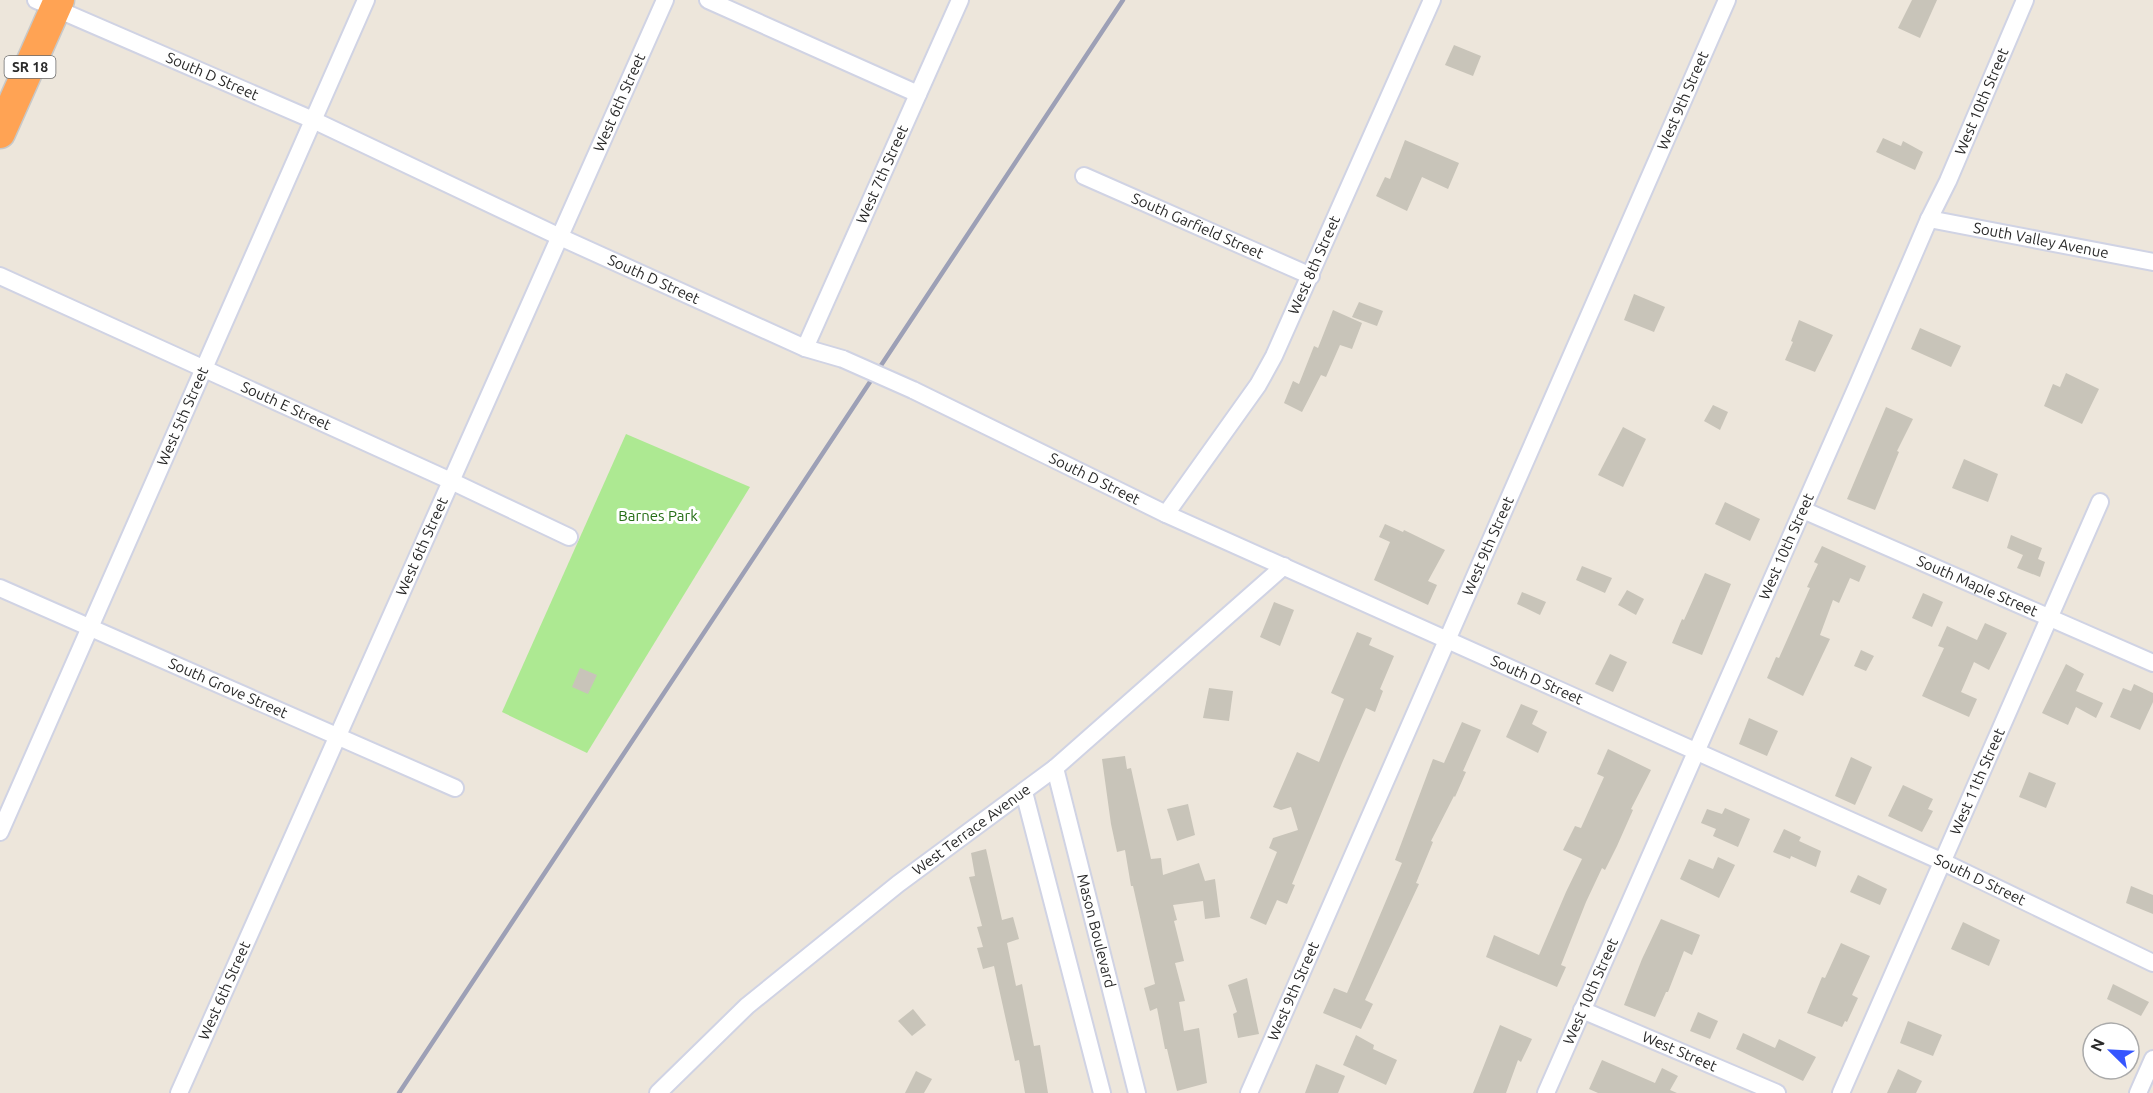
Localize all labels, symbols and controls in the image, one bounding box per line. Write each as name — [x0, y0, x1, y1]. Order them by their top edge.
street label: West 10th Street — [1951, 45, 2012, 157]
street label: South D Street — [164, 48, 261, 103]
street label: West 9th Street — [1653, 48, 1712, 153]
street label: West 6th Street — [590, 50, 648, 154]
road number: SR 18 — [4, 56, 56, 78]
street label: West 7th Street — [852, 122, 911, 226]
street label: South Garfield Street — [1129, 189, 1266, 262]
street label: West 8th Street — [1285, 213, 1343, 317]
street label: South Valley Avenue — [1972, 219, 2110, 261]
street label: South D Street — [605, 251, 703, 307]
street label: West 5th Street — [153, 364, 212, 468]
street label: South E Street — [238, 378, 334, 433]
street label: South D Street — [1046, 449, 1143, 508]
street label: West 10th Street — [1755, 490, 1817, 602]
street label: West 6th Street — [392, 494, 451, 598]
street label: West 9th Street — [1459, 494, 1517, 598]
park label: Barnes Park — [618, 507, 698, 524]
street label: South Maple Street — [1914, 552, 2040, 620]
street label: South D Street — [1488, 652, 1586, 708]
street label: South Grove Street — [166, 654, 290, 721]
street label: West 11th Street — [1946, 725, 2008, 837]
street label: West Terrace Avenue — [909, 780, 1033, 878]
street label: South D Street — [1932, 850, 2028, 908]
street label: Mason Boulevard — [1074, 872, 1119, 989]
street label: West 10th Street — [1559, 935, 1621, 1047]
street label: West 6th Street — [195, 938, 253, 1042]
street label: West 9th Street — [1264, 939, 1322, 1043]
north arrow — [2081, 1021, 2141, 1081]
street label: West Street — [1640, 1028, 1720, 1075]
text: N — [2087, 1036, 2108, 1054]

